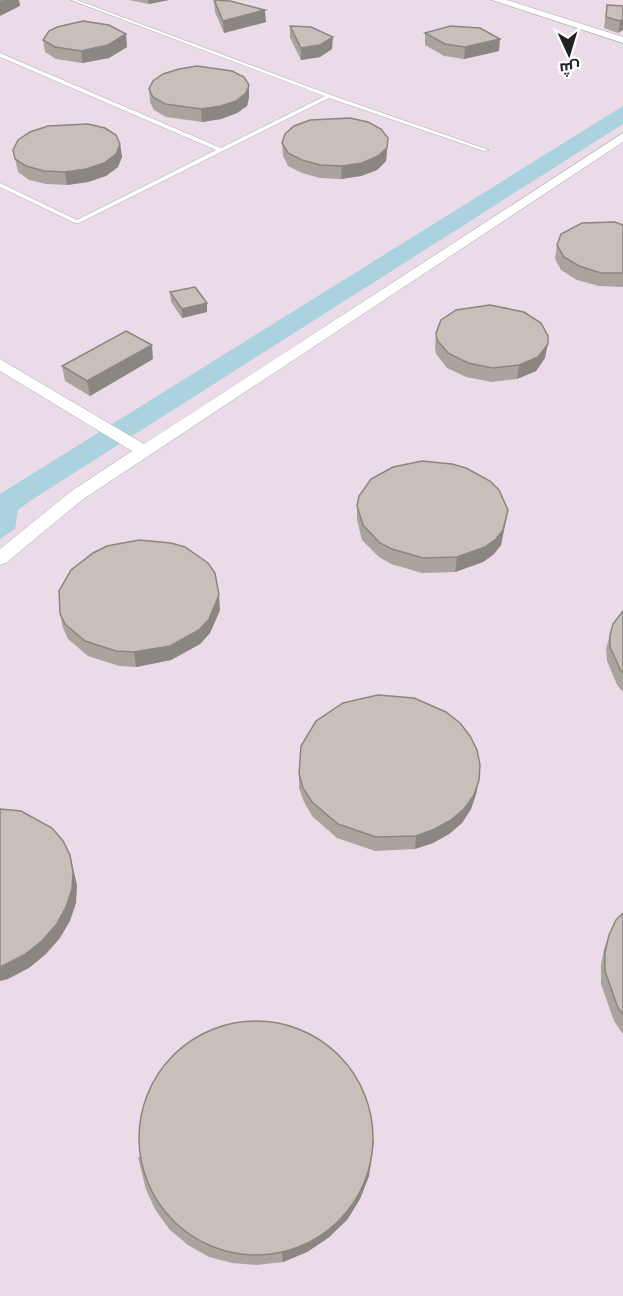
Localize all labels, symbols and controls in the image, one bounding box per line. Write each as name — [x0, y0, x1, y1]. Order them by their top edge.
north arrow — [539, 24, 599, 84]
text: ش — [559, 58, 581, 78]

